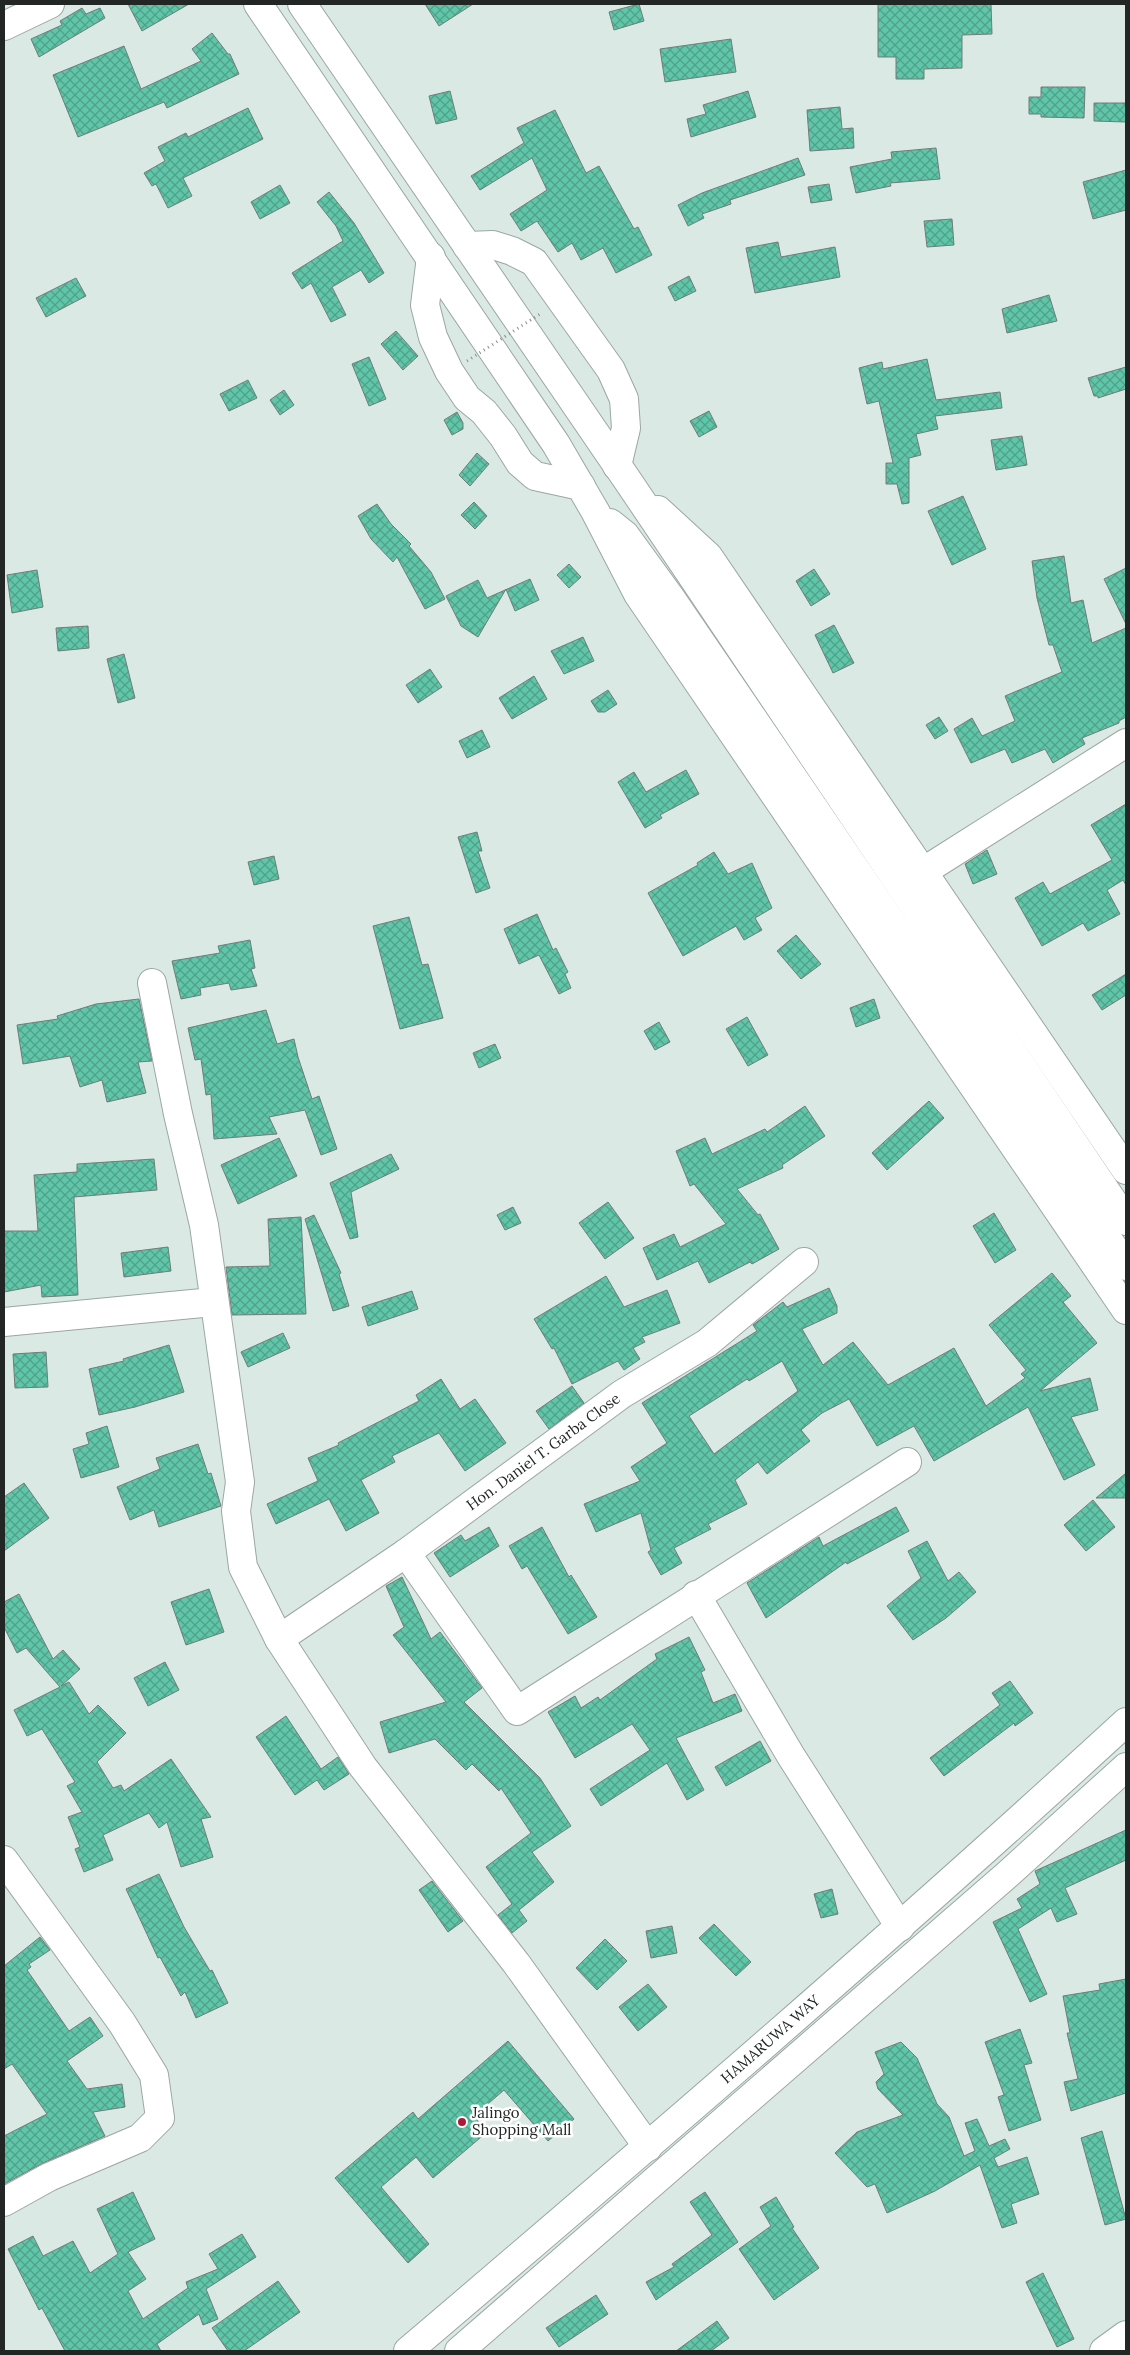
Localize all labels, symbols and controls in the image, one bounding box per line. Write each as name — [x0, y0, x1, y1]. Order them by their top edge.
street label: Hon. Daniel T. Garba Close — [462, 1389, 624, 1514]
street label: HAMARUWA WAY — [717, 1990, 824, 2087]
place label: Jalingo Shopping Mall — [471, 2103, 571, 2139]
marker: Jalingo Shopping Mall — [456, 2116, 468, 2128]

